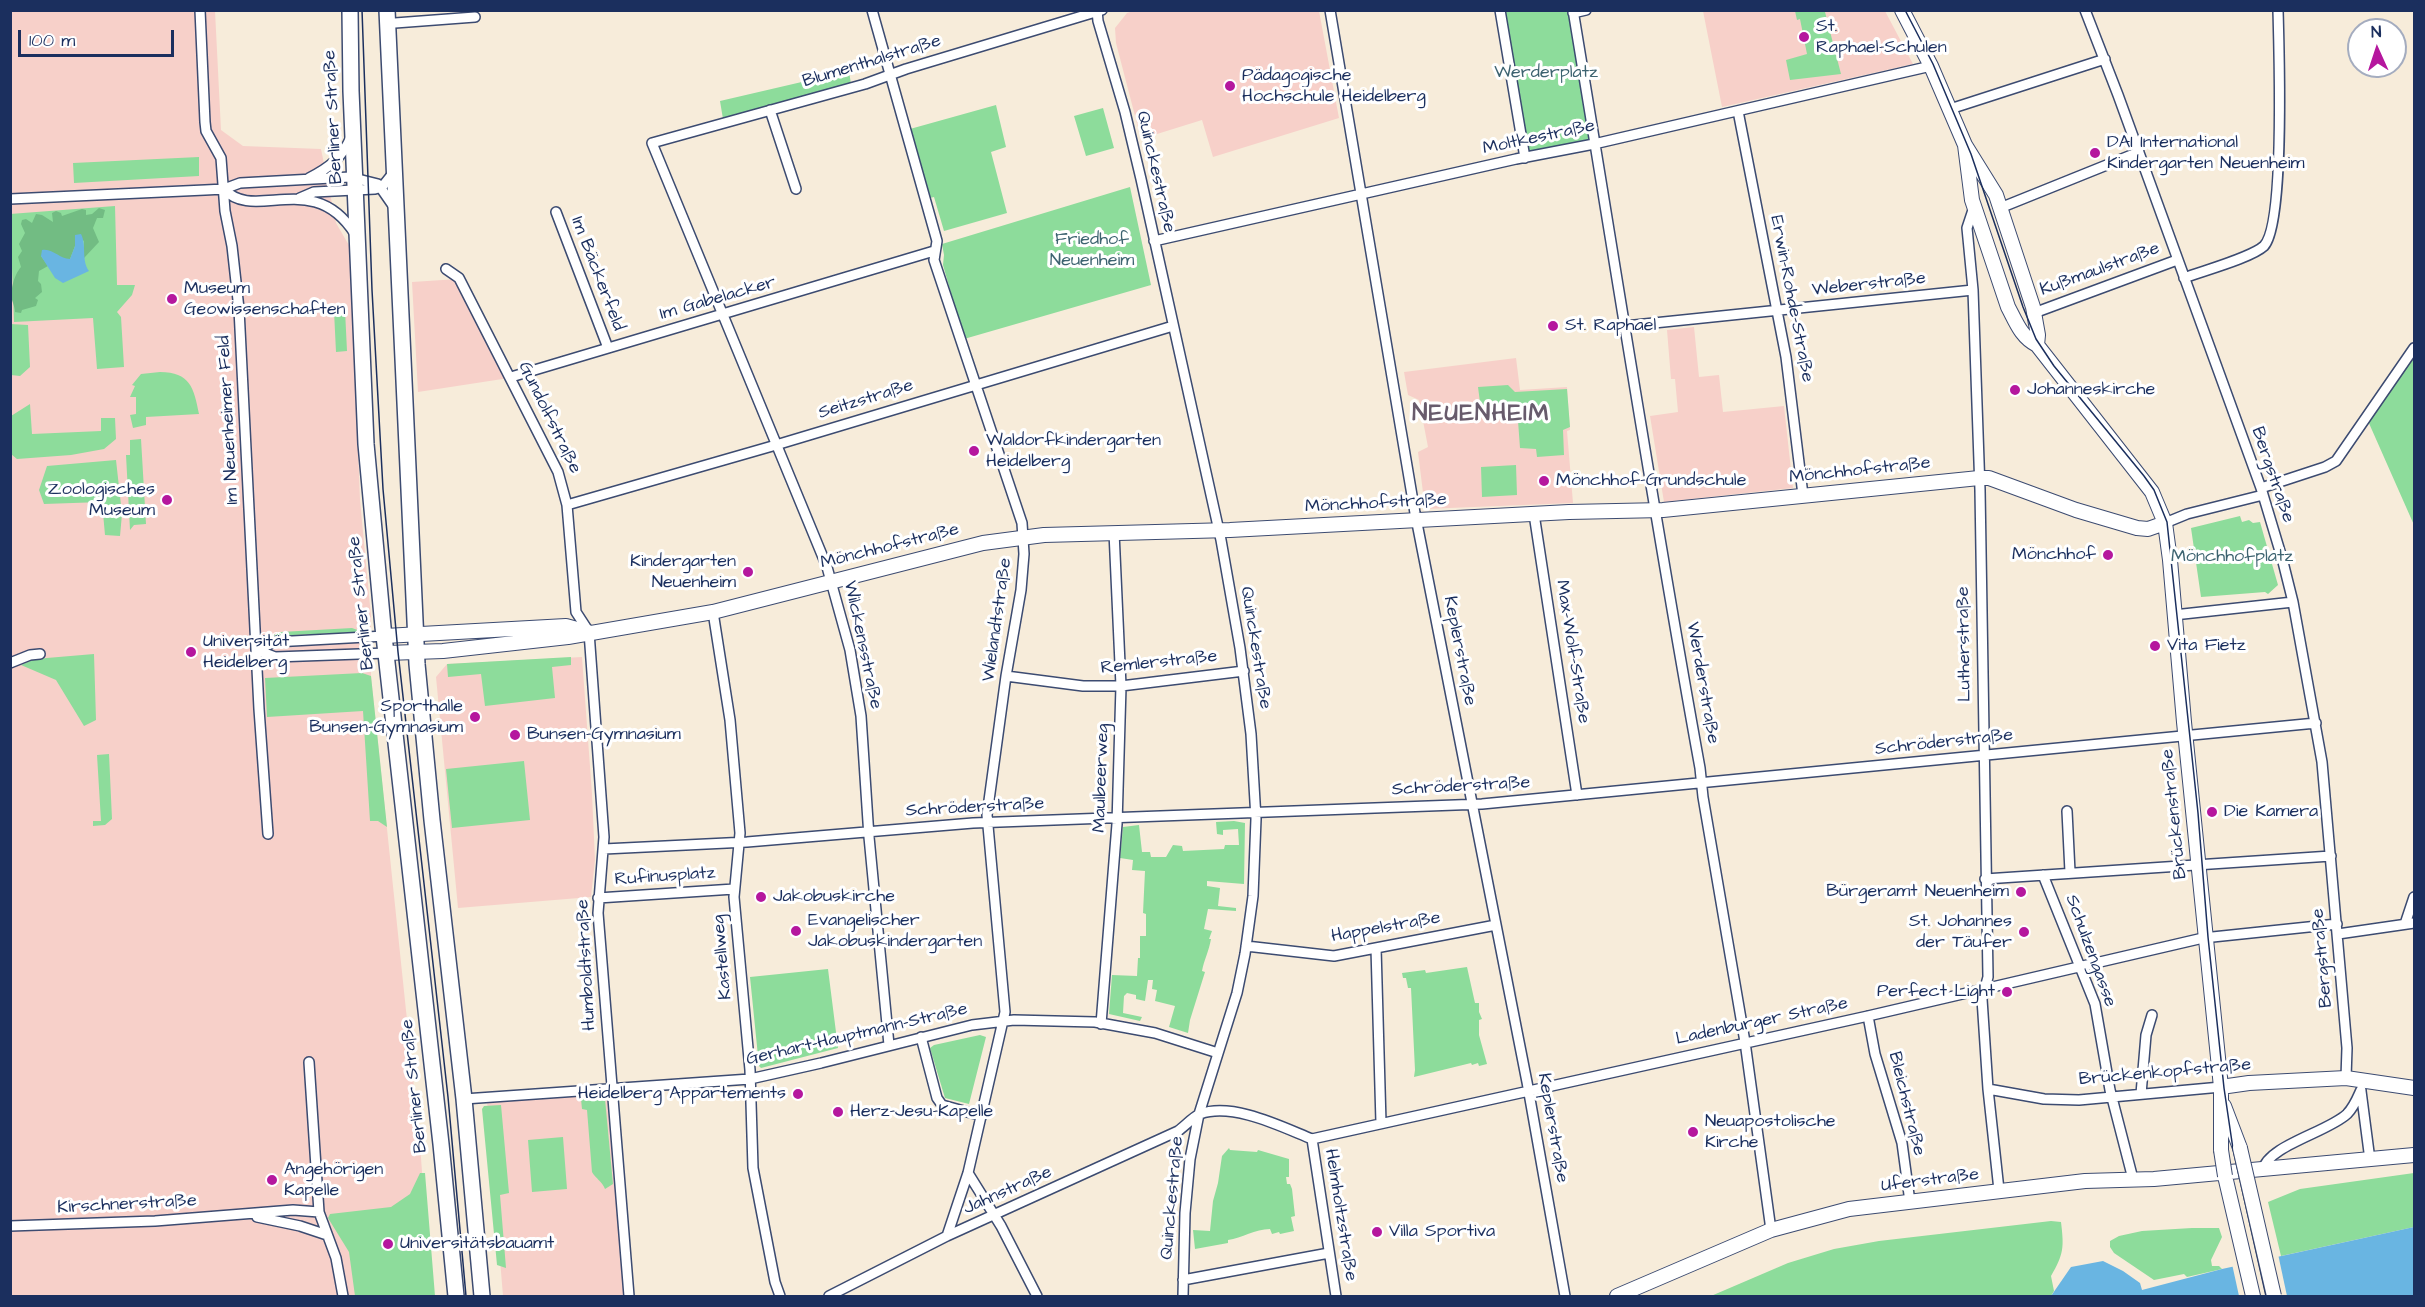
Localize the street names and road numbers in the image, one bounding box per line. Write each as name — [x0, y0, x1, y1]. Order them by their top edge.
street label: Blumenthalstraße — [800, 31, 944, 93]
street label: Berliner Straße — [320, 49, 348, 185]
street label: Quinckestraße — [1131, 109, 1179, 235]
street label: Moltkestraße — [1481, 116, 1597, 160]
street label: Im Bäckerfeld — [565, 214, 629, 334]
street label: Erwin-Rohde-Straße — [1764, 214, 1818, 384]
street label: Kußmaulstraße — [2037, 238, 2163, 302]
street label: Weberstraße — [1811, 268, 1927, 302]
street label: Im Gabelacker — [658, 272, 778, 326]
street label: Im Neuenheimer Feld — [214, 335, 244, 505]
street label: Gundolfstraße — [513, 359, 585, 477]
street label: Seitzstraße — [816, 375, 916, 425]
street label: Bergstraße — [2246, 424, 2298, 526]
street label: Mönchhofstraße — [1788, 453, 1932, 489]
street label: Mönchhofstraße — [1305, 489, 1447, 519]
street label: Mönchhofstraße — [819, 519, 961, 575]
street label: Berliner Straße — [344, 535, 380, 671]
street label: Wielandtstraße — [979, 557, 1017, 683]
street label: Wilckensstraße — [838, 579, 886, 711]
street label: Max-Wolf-Straße — [1550, 579, 1594, 725]
street label: Quinckestraße — [1235, 585, 1275, 711]
street label: Lutherstraße — [1953, 586, 1977, 702]
street label: Keplerstraße — [1438, 594, 1480, 708]
street label: Werderstraße — [1681, 620, 1723, 746]
street label: Remlerstraße — [1100, 646, 1218, 680]
street label: Maulbeerweg — [1089, 723, 1115, 833]
street label: Schröderstraße — [1874, 725, 2014, 761]
street label: Brückenstraße — [2157, 748, 2193, 880]
street label: Schröderstraße — [1391, 773, 1531, 801]
street label: Schröderstraße — [905, 794, 1045, 822]
street label: Rufinusplatz — [614, 863, 716, 891]
street label: Schulzengasse — [2060, 892, 2120, 1010]
street label: Humboldtstraße — [573, 899, 601, 1031]
street label: Bergstraße — [2308, 907, 2338, 1009]
street label: Happelstraße — [1330, 908, 1442, 948]
street label: Kastellweg — [709, 914, 737, 1000]
street label: Ladenburger Straße — [1674, 993, 1850, 1051]
street label: Gerhart-Hauptmann-Straße — [744, 999, 970, 1071]
street label: Berliner Straße — [397, 1018, 433, 1154]
street label: Bleichstraße — [1883, 1050, 1929, 1158]
street label: Brückenkopfstraße — [2078, 1055, 2252, 1091]
street label: Keplerstraße — [1532, 1071, 1572, 1185]
street label: Quinckestraße — [1157, 1135, 1189, 1261]
street label: Helmholtzstraße — [1319, 1147, 1361, 1283]
street label: Jahnstraße — [960, 1162, 1056, 1220]
street label: Uferstraße — [1880, 1164, 1980, 1198]
street label: Kirschnerstraße — [57, 1191, 197, 1219]

